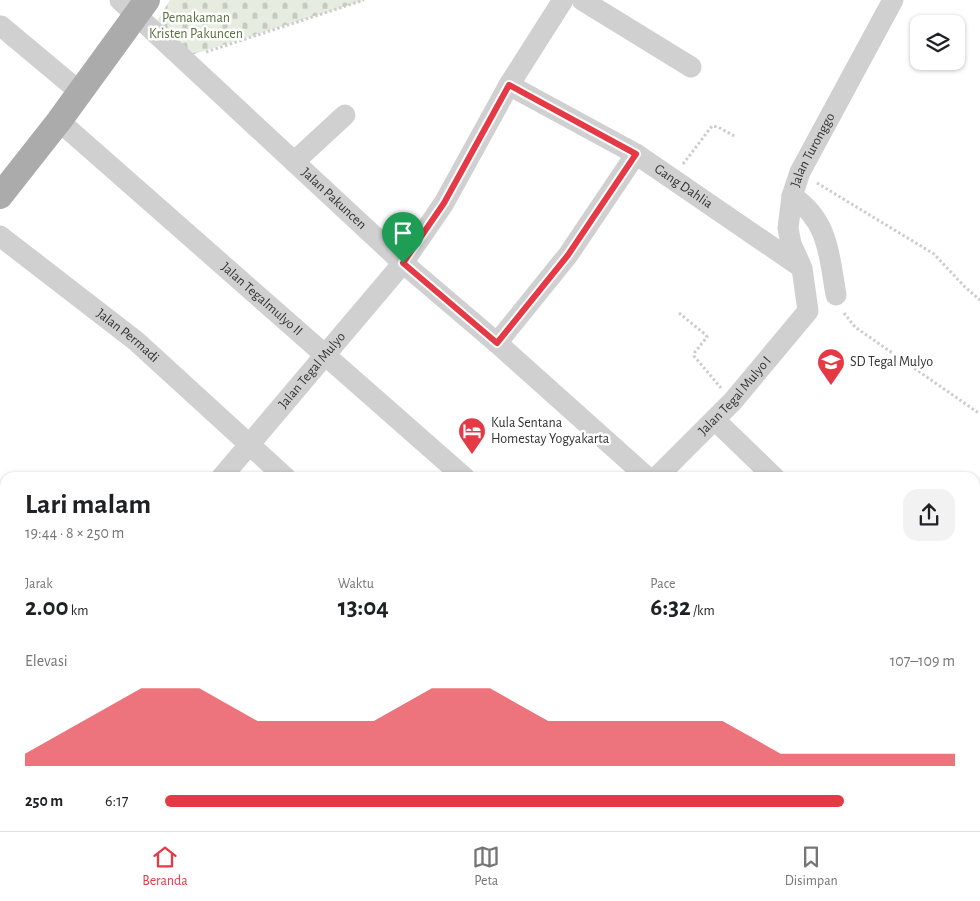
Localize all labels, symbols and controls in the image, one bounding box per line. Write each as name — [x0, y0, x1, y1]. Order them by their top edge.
park label: Pemakaman Kristen Pakuncen — [149, 11, 243, 41]
map controls — [910, 15, 965, 70]
button: layers — [910, 15, 965, 70]
street label: Jalan Turonggo — [788, 110, 838, 189]
street label: Gang Dahlia — [652, 162, 715, 212]
street label: Jalan Pakuncen — [299, 165, 369, 232]
pin — [382, 212, 424, 263]
icon: arrive — [389, 219, 417, 247]
street label: Jalan Tegalmulyo II — [218, 260, 305, 339]
street label: Jalan Permadi — [94, 306, 161, 365]
street label: Jalan Tegal Mulyo — [276, 329, 348, 411]
school or university icon: SD Tegal Mulyo — [816, 347, 846, 386]
street label: Jalan Tegal Mulyo I — [696, 354, 774, 438]
place label: SD Tegal Mulyo — [850, 355, 933, 369]
hotel icon: Kula Sentana Homestay Yogyakarta — [457, 416, 487, 455]
place label: Kula Sentana Homestay Yogyakarta — [491, 416, 610, 446]
button: share — [903, 489, 955, 541]
text: Lari malam — [25, 491, 151, 519]
text: 19:44 · 8 × 250 m — [25, 525, 124, 541]
text: Jarak — [25, 577, 53, 591]
text: Waktu — [338, 577, 374, 591]
text: Pace — [650, 577, 676, 591]
text: 2.00 — [25, 595, 69, 620]
text: 13:04 — [338, 595, 389, 620]
text: 6:32 — [650, 595, 691, 620]
text: km — [69, 604, 88, 618]
text: /km — [691, 604, 715, 618]
text: Elevasi — [25, 653, 68, 669]
text: 107–109 m — [890, 653, 955, 669]
text: 250 m — [25, 793, 63, 809]
text: 6:17 — [105, 793, 128, 809]
tab: Beranda — [142, 843, 188, 890]
tab: Peta — [472, 843, 500, 890]
tab: Disimpan — [785, 843, 838, 890]

